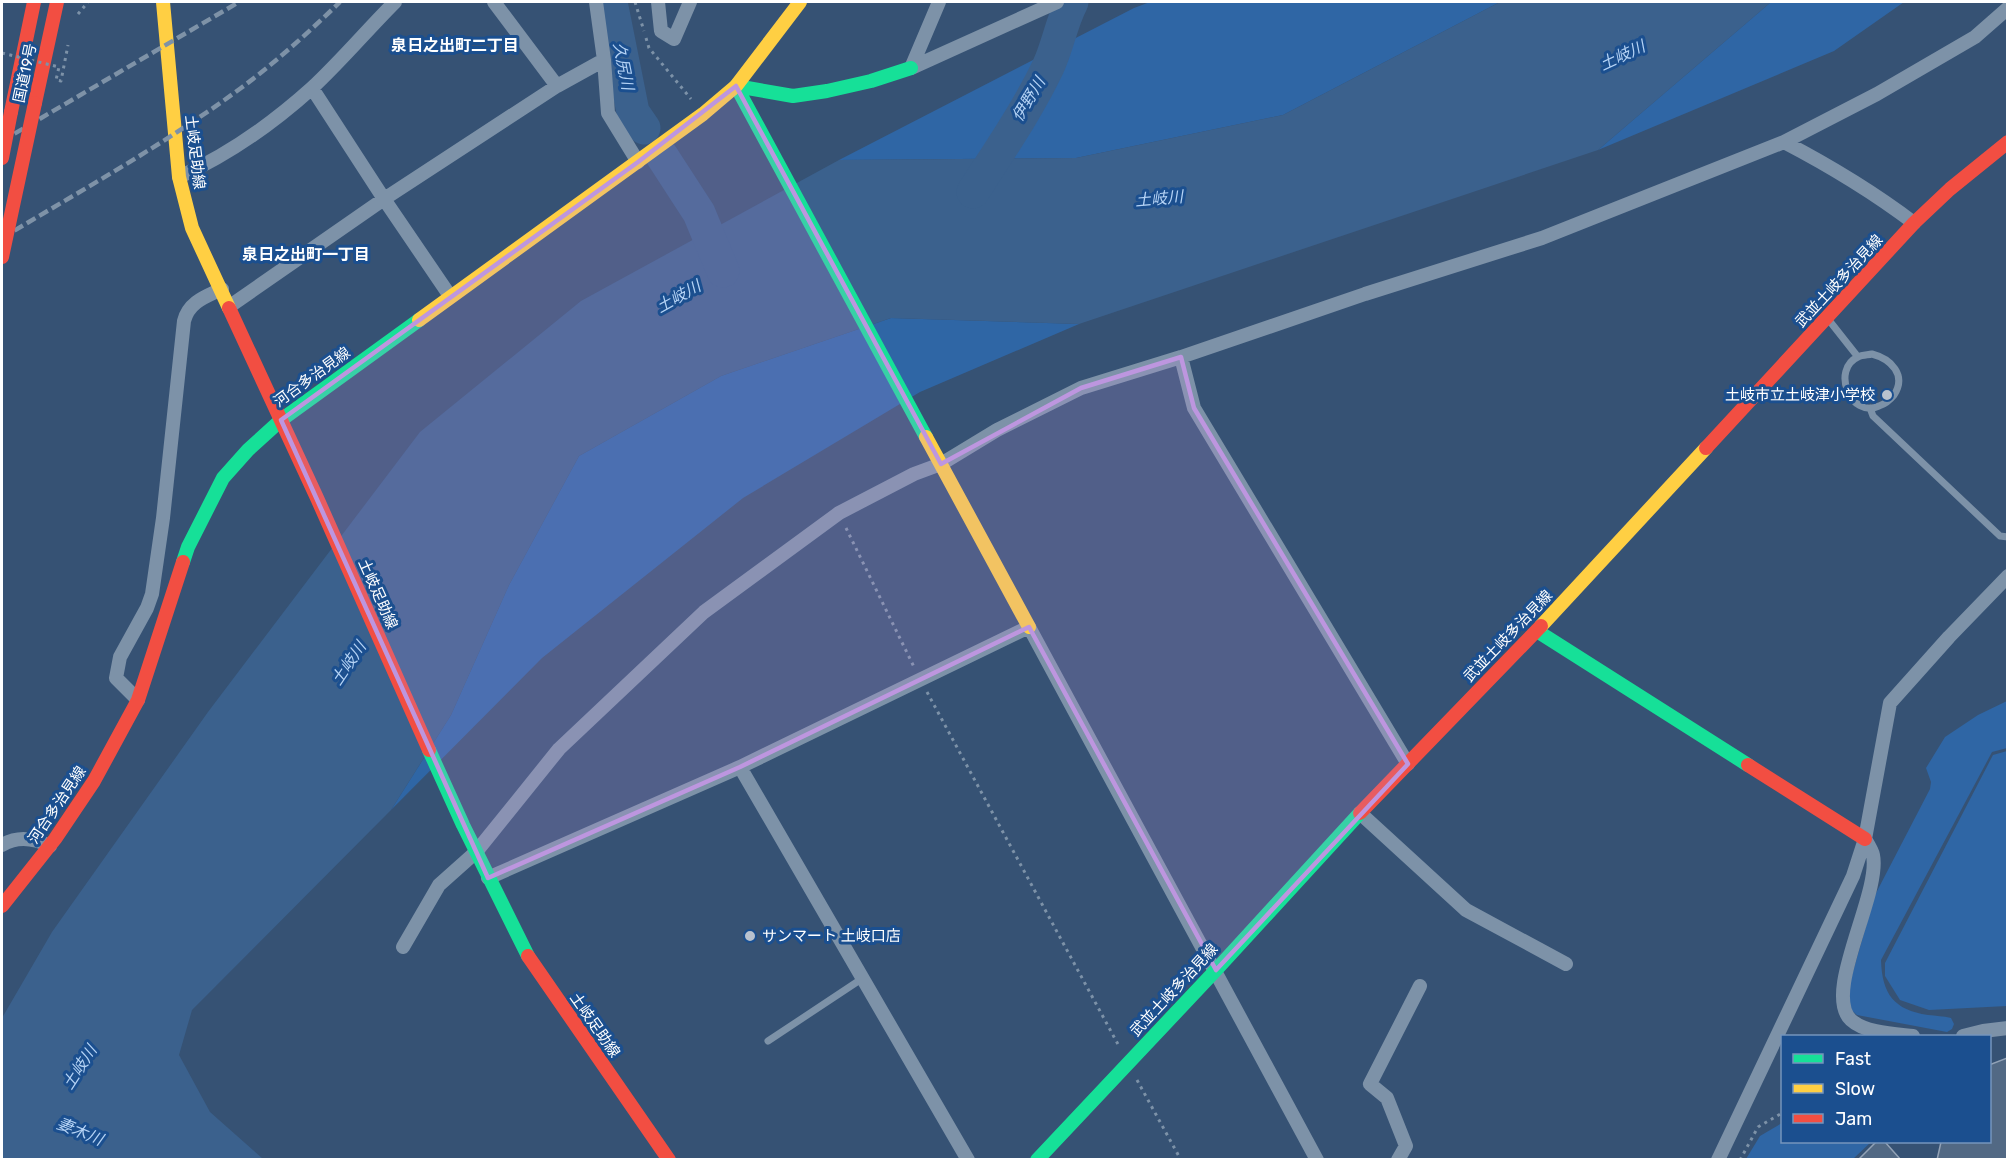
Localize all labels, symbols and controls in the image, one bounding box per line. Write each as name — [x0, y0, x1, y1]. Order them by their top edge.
district label: 泉日之出町二丁目 — [391, 36, 519, 55]
water label: 土岐川 — [1596, 36, 1650, 74]
water label: 久尻川 — [610, 41, 638, 93]
street label: 国道19号 — [10, 42, 40, 104]
water label: 伊野川 — [1008, 72, 1050, 125]
street label: 土岐足助線 — [181, 114, 209, 190]
water label: 土岐川 — [1134, 187, 1186, 210]
street label: 武並土岐多治見線 — [1791, 231, 1887, 331]
district label: 泉日之出町一丁目 — [242, 245, 370, 264]
water label: 土岐川 — [653, 276, 706, 316]
street label: 河合多治見線 — [270, 343, 354, 411]
place label: 土岐市立土岐津小学校 — [1725, 386, 1875, 404]
marker: 土岐市立土岐津小学校 — [1880, 388, 1894, 402]
street label: 土岐足助線 — [355, 556, 401, 632]
street label: 武並土岐多治見線 — [1460, 587, 1556, 685]
water label: 土岐川 — [327, 636, 371, 688]
street label: 河合多治見線 — [24, 763, 90, 847]
place label: サンマート 土岐口店 — [762, 927, 901, 945]
marker: サンマート 土岐口店 — [743, 929, 757, 943]
street label: 武並土岐多治見線 — [1126, 940, 1222, 1040]
street label: 土岐足助線 — [566, 989, 624, 1061]
legend — [1781, 1035, 1991, 1143]
water label: 土岐川 — [58, 1040, 102, 1093]
text: Fast — [1835, 1048, 1871, 1070]
text: Slow — [1835, 1078, 1875, 1100]
text: Jam — [1835, 1108, 1872, 1130]
water label: 妻木川 — [54, 1114, 107, 1150]

